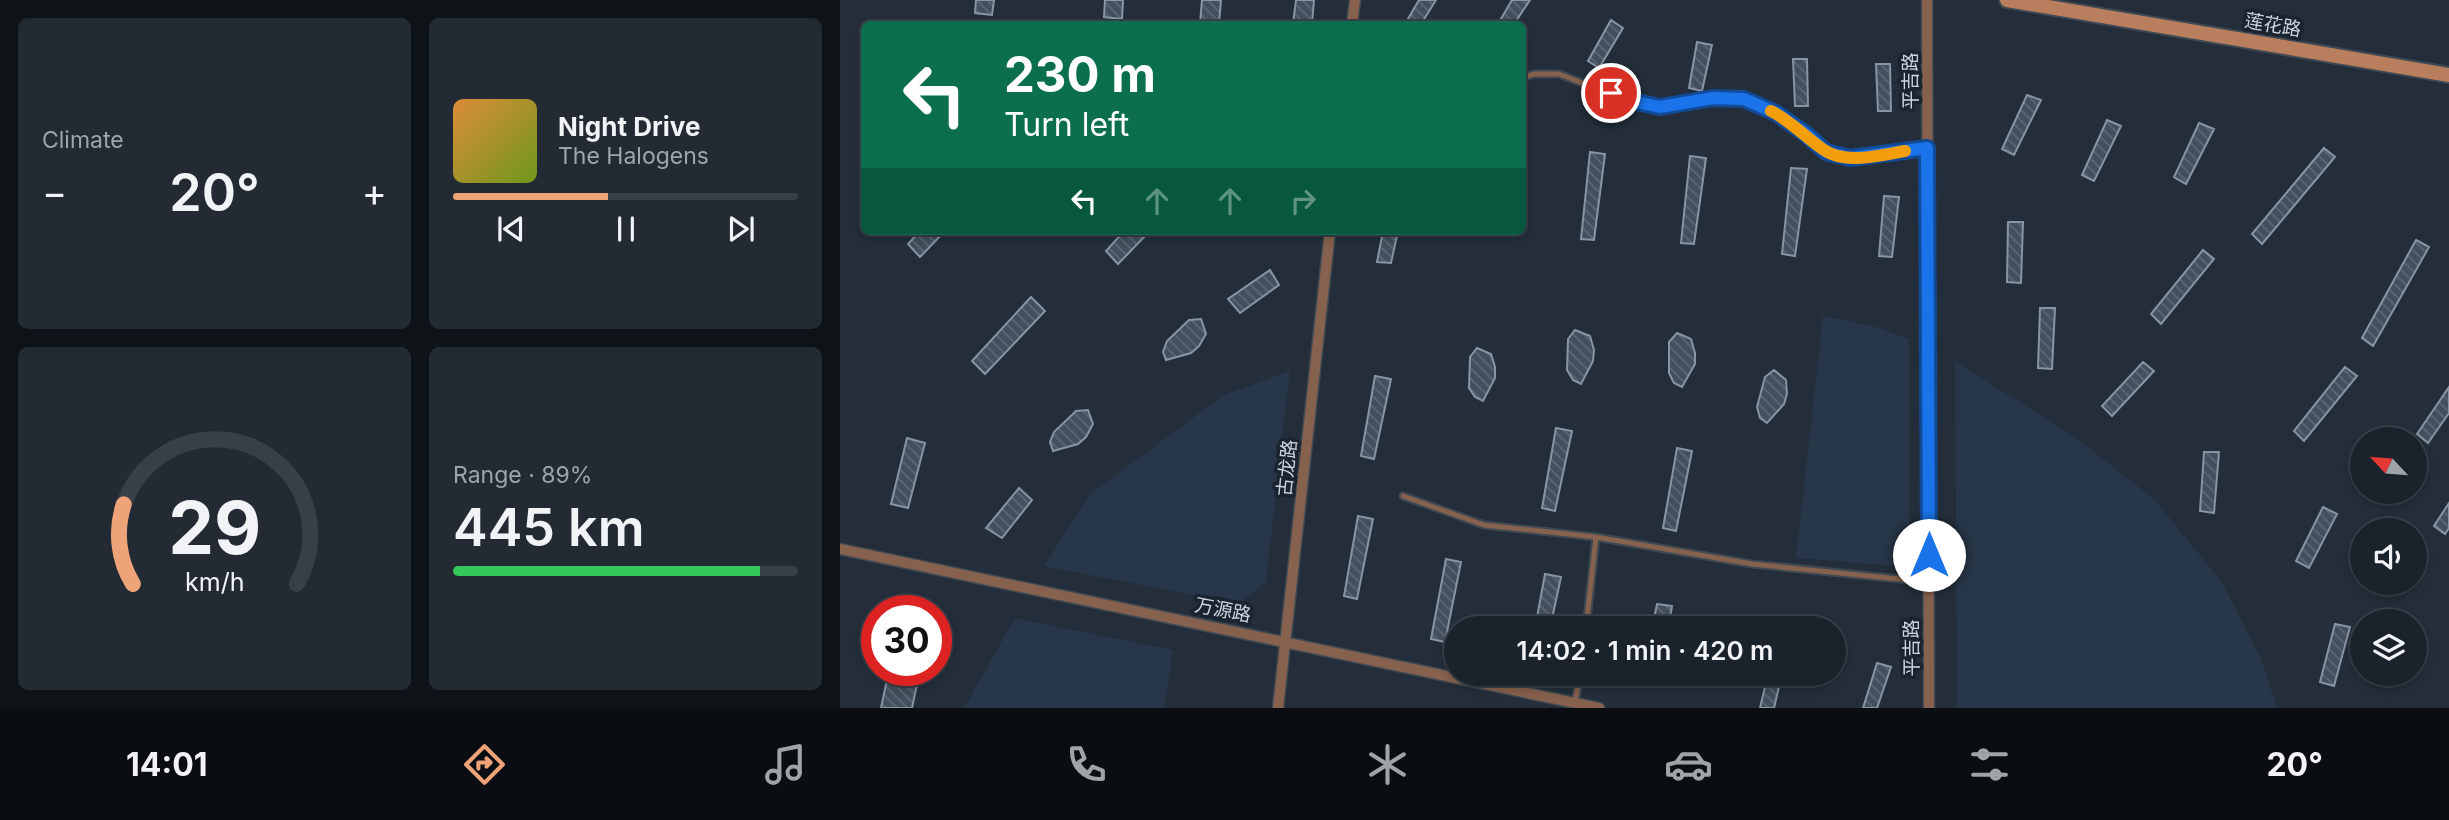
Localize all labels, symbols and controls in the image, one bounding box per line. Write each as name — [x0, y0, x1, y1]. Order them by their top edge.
street label: 莲花路 — [2243, 9, 2303, 41]
text: 230 m — [1004, 45, 1156, 104]
icon: left — [889, 49, 980, 140]
street label: 平吉路 — [1899, 52, 1922, 110]
pin — [1581, 63, 1641, 123]
icon: arrive — [1592, 74, 1630, 112]
text: Turn left — [1004, 105, 1129, 144]
text: Night Drive — [558, 111, 700, 142]
text: Climate — [42, 126, 124, 154]
text: The Halogens — [558, 142, 709, 170]
text: 20° — [169, 161, 260, 224]
text: − — [42, 169, 67, 215]
text: + — [362, 169, 387, 215]
icon: left — [1065, 182, 1103, 220]
icon: ahead — [1138, 182, 1176, 220]
icon: ahead — [1211, 182, 1249, 220]
icon: right — [1284, 182, 1322, 220]
icon: previous — [492, 210, 530, 248]
icon: pause — [607, 210, 645, 248]
icon: next — [722, 210, 760, 248]
north arrow — [2350, 427, 2427, 504]
map controls — [2350, 427, 2427, 686]
street label: 古龙路 — [1273, 438, 1301, 498]
text: Range · 89% — [453, 461, 592, 489]
text: 29 — [168, 484, 261, 573]
text: 445 km — [453, 496, 645, 559]
position arrow — [1892, 518, 1966, 592]
button: sound — [2350, 518, 2427, 595]
text: km/h — [185, 567, 244, 597]
street label: 万源路 — [1193, 593, 1253, 627]
speed limit sign: 30 — [861, 595, 952, 686]
button: layers — [2350, 609, 2427, 686]
street label: 平吉路 — [1900, 619, 1923, 677]
text: 14:02 · 1 min · 420 m — [1516, 635, 1774, 666]
icon: directions — [460, 740, 509, 789]
icon: music — [761, 740, 810, 789]
icon: phone — [1062, 740, 1111, 789]
icon: climate — [1363, 740, 1412, 789]
icon: car — [1664, 740, 1713, 789]
icon: filters — [1965, 740, 2014, 789]
text: 14:01 — [126, 745, 208, 784]
text: 20° — [2266, 745, 2323, 784]

